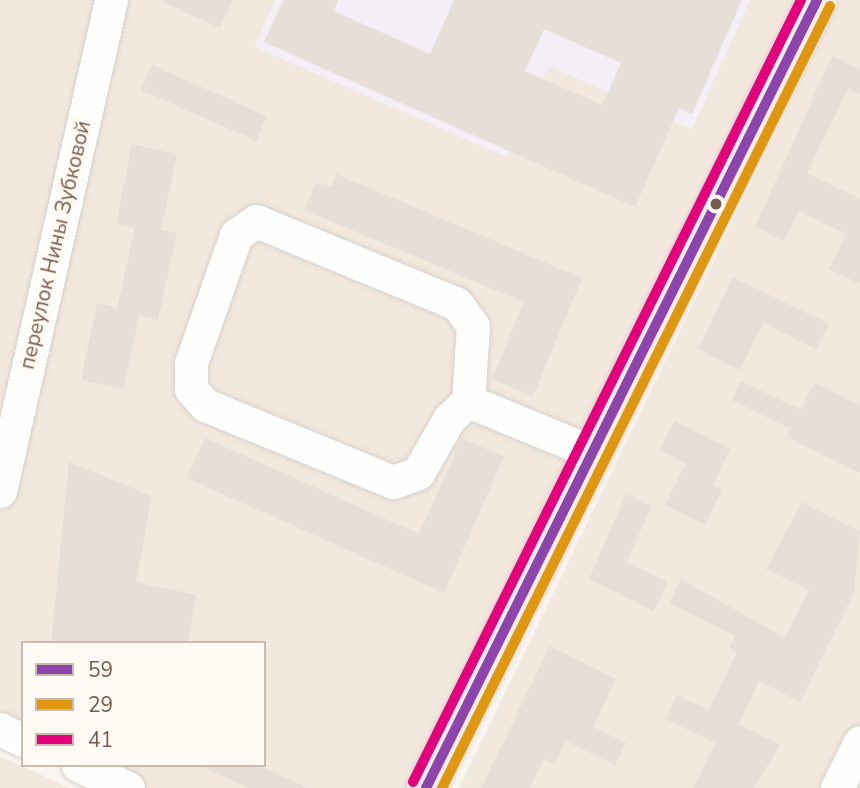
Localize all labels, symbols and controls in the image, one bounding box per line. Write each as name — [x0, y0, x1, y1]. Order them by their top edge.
street label: переулок Нины Зубковой — [14, 118, 96, 372]
unlabelled marker — [709, 197, 723, 211]
legend — [21, 641, 266, 767]
text: 59 — [88, 656, 113, 684]
text: 29 — [88, 691, 113, 719]
text: 41 — [88, 726, 113, 754]

